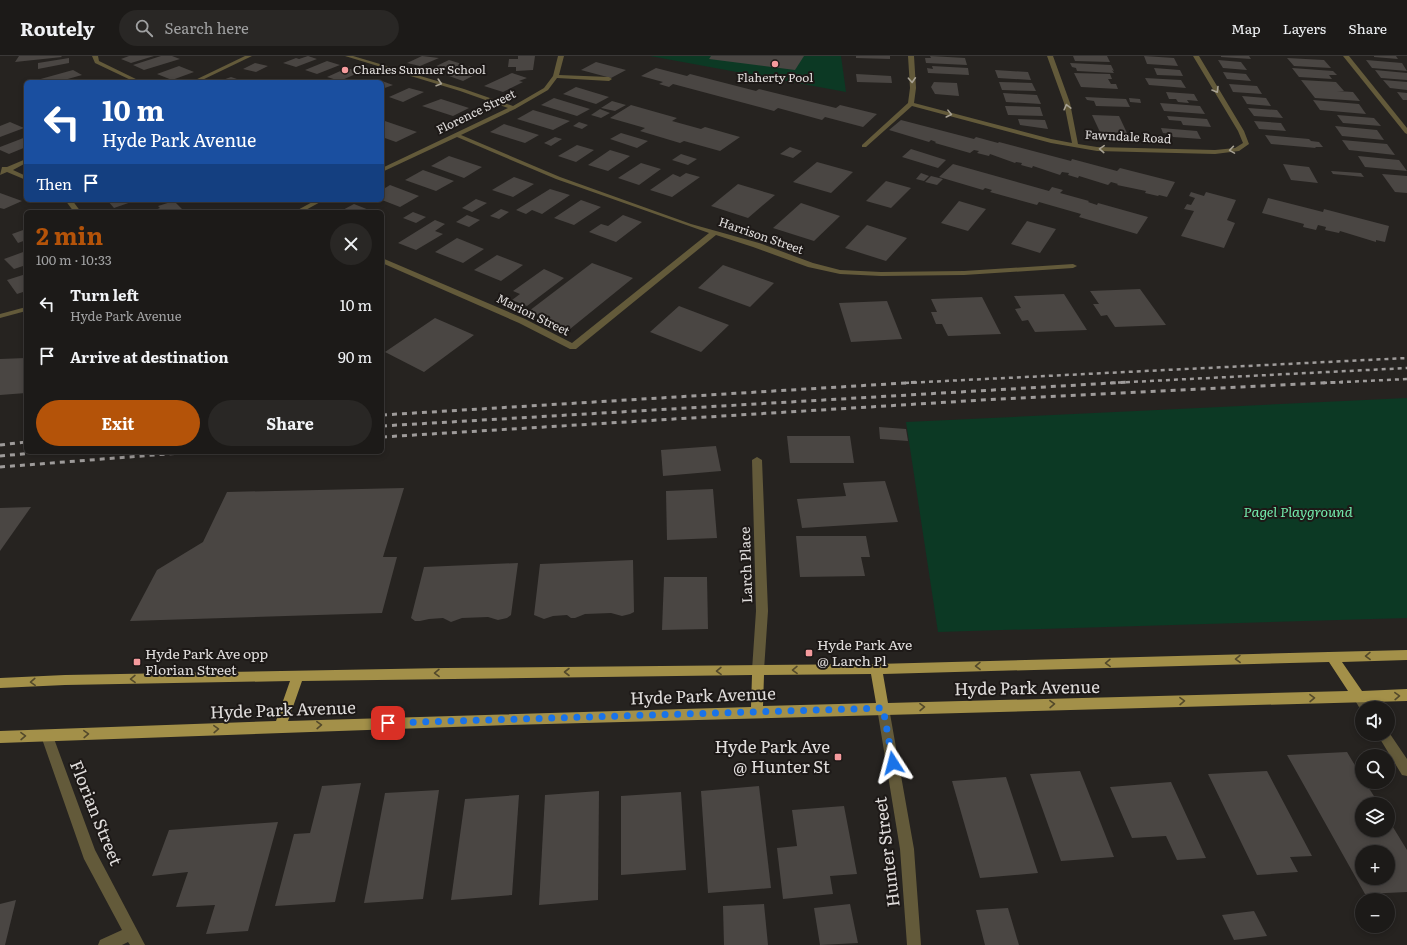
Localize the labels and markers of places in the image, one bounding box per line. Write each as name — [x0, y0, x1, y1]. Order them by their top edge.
marker: Flaherty Pool — [770, 59, 780, 69]
place label: Charles Sumner School — [353, 60, 486, 78]
marker: Charles Sumner School — [340, 65, 350, 75]
place label: Flaherty Pool — [737, 68, 813, 86]
place label: Hyde Park Ave @ Larch Pl — [817, 634, 912, 670]
place label: Hyde Park Ave opp Florian Street — [145, 643, 268, 679]
marker: Hyde Park Ave @ Larch Pl — [804, 648, 814, 658]
marker: Hyde Park Ave opp Florian Street — [132, 657, 142, 667]
pin — [371, 706, 405, 740]
place label: Hyde Park Ave @ Hunter St — [714, 733, 830, 778]
marker: Hyde Park Ave @ Hunter St — [833, 752, 843, 762]

